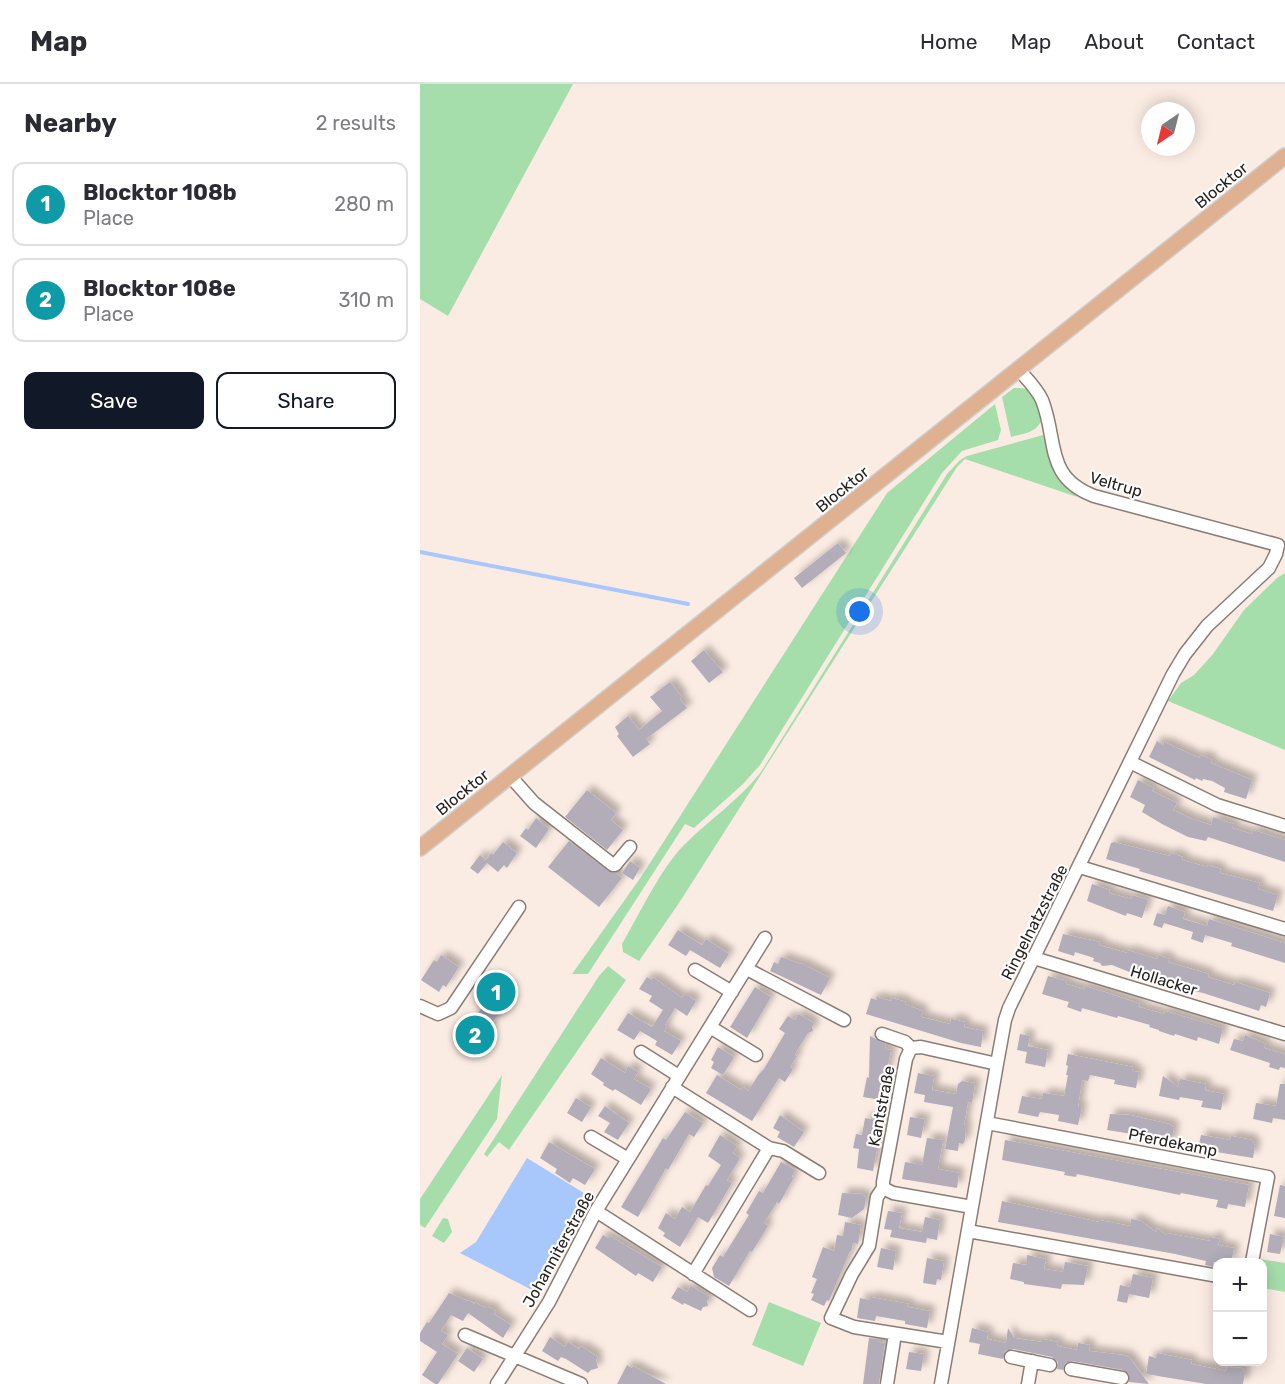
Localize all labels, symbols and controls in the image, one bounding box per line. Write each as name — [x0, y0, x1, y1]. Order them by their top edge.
text: Map — [30, 25, 87, 58]
text: Home — [920, 29, 977, 54]
text: Map — [1010, 29, 1051, 54]
text: About — [1084, 29, 1144, 54]
text: Contact — [1177, 29, 1255, 54]
north arrow — [1141, 102, 1195, 156]
text: Nearby — [24, 108, 117, 139]
text: 2 results — [316, 111, 396, 135]
street label: Blocktor — [1191, 158, 1252, 212]
text: Blocktor 108b — [83, 179, 237, 206]
text: 1 — [41, 192, 50, 216]
text: 280 m — [334, 192, 394, 216]
text: Place — [83, 206, 134, 230]
text: Blocktor 108e — [83, 275, 236, 302]
text: 2 — [39, 288, 52, 312]
text: 310 m — [338, 288, 394, 312]
text: Place — [83, 302, 134, 326]
button: Save — [24, 372, 204, 429]
button: Share — [216, 372, 396, 429]
street label: Blocktor — [812, 462, 873, 516]
street label: Veltrup — [1087, 468, 1144, 501]
your location — [845, 597, 874, 626]
street label: Blocktor — [432, 765, 493, 819]
street label: Ringelnatzstraße — [997, 861, 1072, 983]
street label: Hollacker — [1128, 961, 1200, 1000]
pin: 1 — [476, 970, 516, 1014]
pin: 2 — [456, 1012, 494, 1058]
street label: Kantstraße — [864, 1064, 899, 1148]
street label: Pferdekamp — [1127, 1125, 1219, 1160]
street label: Johanniterstraße — [519, 1188, 598, 1311]
map controls — [1213, 1258, 1267, 1366]
button: + — [1213, 1258, 1267, 1312]
button: − — [1213, 1312, 1267, 1366]

